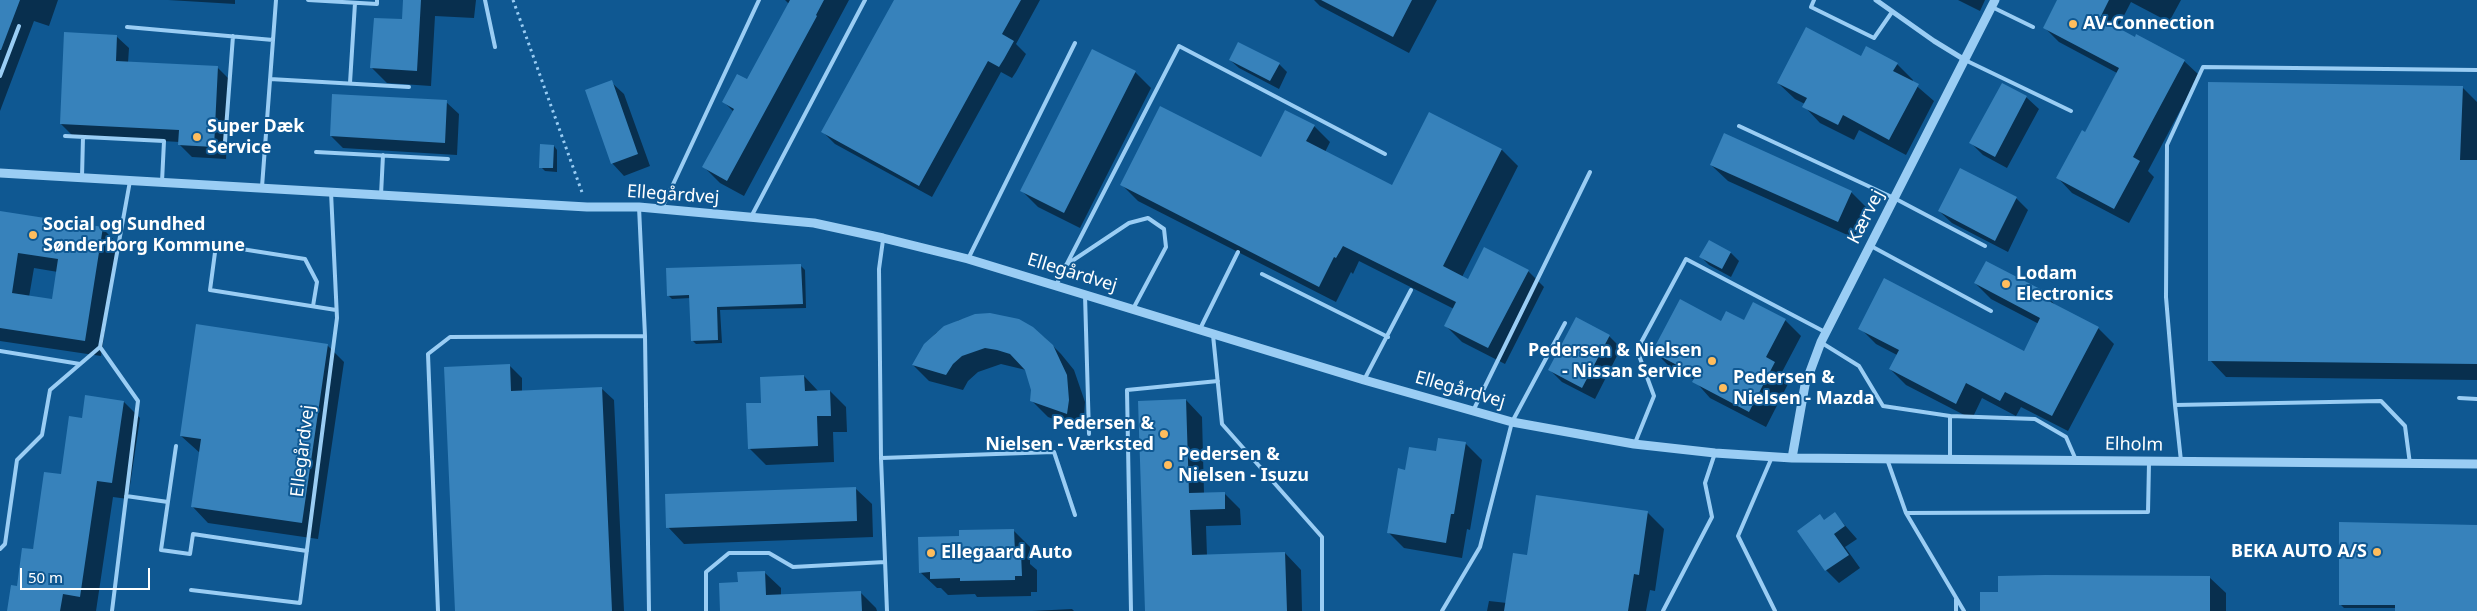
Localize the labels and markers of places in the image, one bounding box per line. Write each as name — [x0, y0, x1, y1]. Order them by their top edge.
place label: AV-Connection — [2083, 13, 2215, 35]
marker: AV-Connection — [2067, 18, 2079, 30]
place label: Super Dæk Service — [207, 116, 304, 158]
marker: Super Dæk Service — [191, 131, 203, 143]
place label: Social og Sundhed Sønderborg Kommune — [43, 214, 245, 256]
marker: Social og Sundhed Sønderborg Kommune — [27, 229, 39, 241]
place label: Lodam Electronics — [2016, 263, 2114, 306]
marker: Lodam Electronics — [2000, 278, 2012, 290]
place label: Pedersen & Nielsen - Nissan Service — [1528, 340, 1702, 382]
marker: Pedersen & Nielsen - Nissan Service — [1706, 355, 1718, 367]
place label: Pedersen & Nielsen - Mazda — [1733, 367, 1875, 409]
marker: Pedersen & Nielsen - Mazda — [1717, 382, 1729, 394]
place label: Pedersen & Nielsen - Værksted — [985, 413, 1154, 456]
marker: Pedersen & Nielsen - Værksted — [1158, 428, 1170, 440]
place label: Pedersen & Nielsen - Isuzu — [1178, 444, 1309, 486]
marker: Pedersen & Nielsen - Isuzu — [1162, 459, 1174, 471]
place label: BEKA AUTO A/S — [2231, 541, 2367, 563]
place label: Ellegaard Auto — [941, 542, 1072, 564]
marker: BEKA AUTO A/S — [2371, 546, 2383, 558]
marker: Ellegaard Auto — [925, 547, 937, 559]

